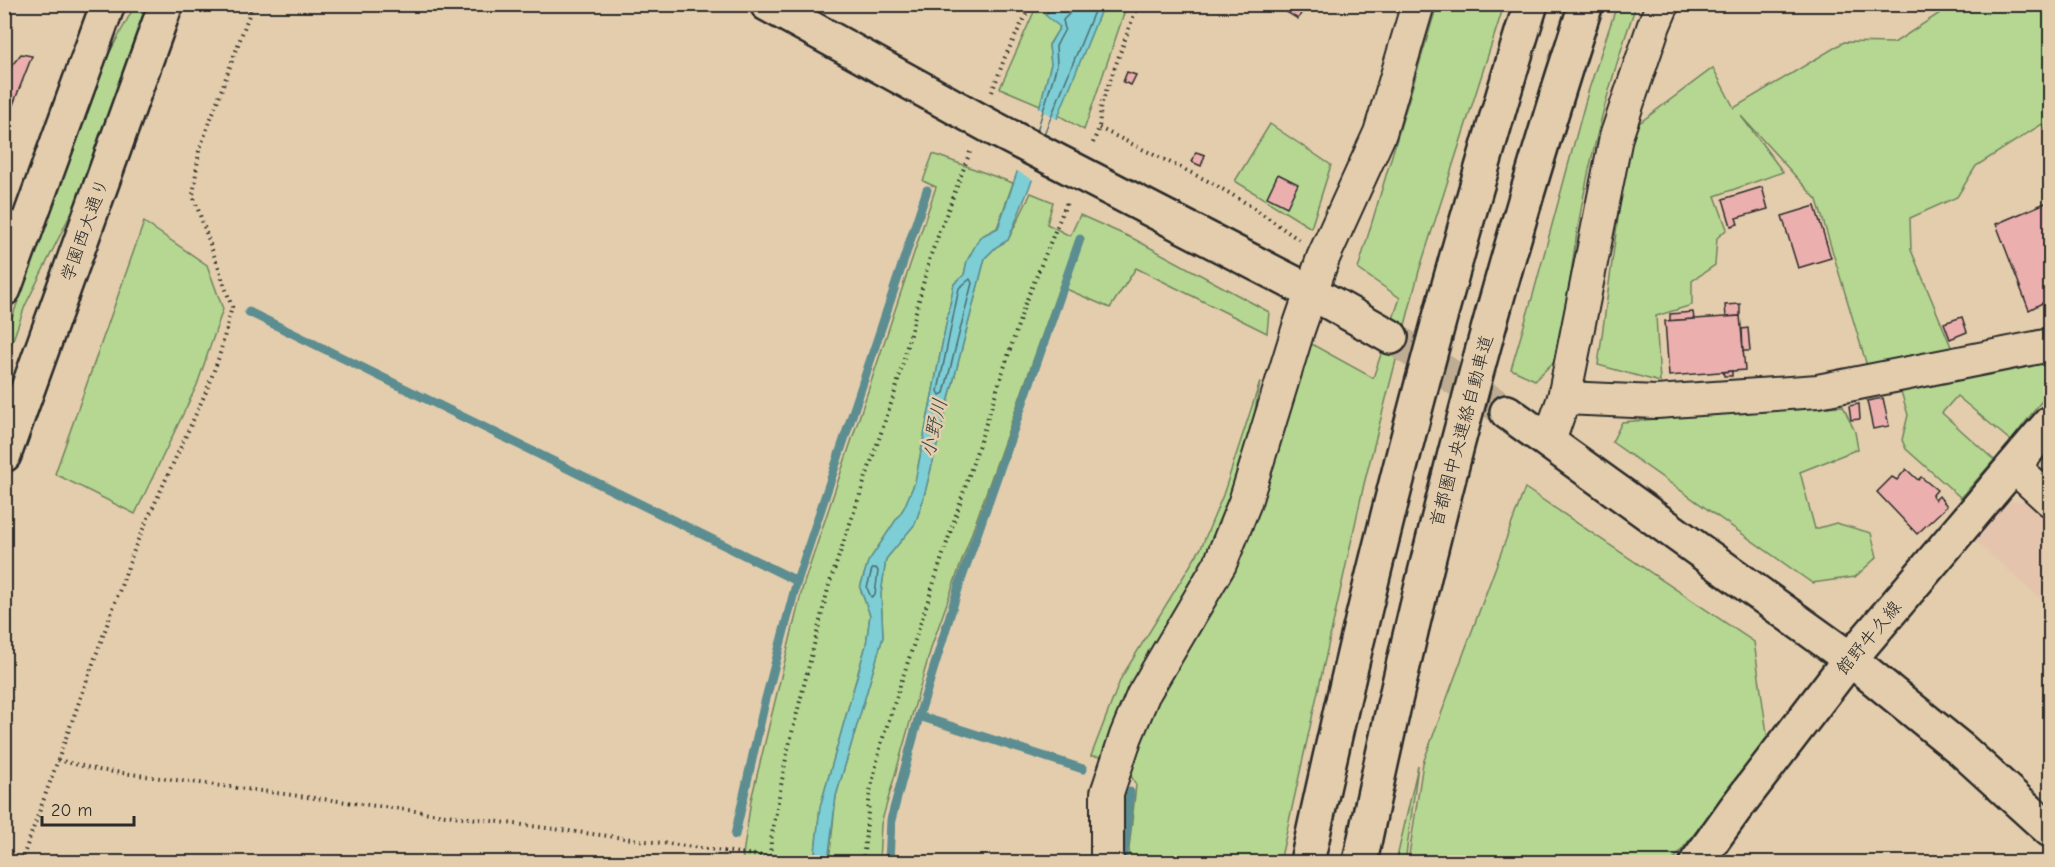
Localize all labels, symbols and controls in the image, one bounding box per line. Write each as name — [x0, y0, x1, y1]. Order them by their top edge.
street label: 学園西大通り — [57, 176, 113, 284]
street label: 首都圏中央連絡自動車道 — [1426, 333, 1498, 529]
water label: 小野川 — [916, 396, 952, 460]
street label: 館野牛久線 — [1832, 597, 1906, 679]
scale bar — [42, 789, 134, 827]
text: 20 m — [51, 800, 92, 821]

